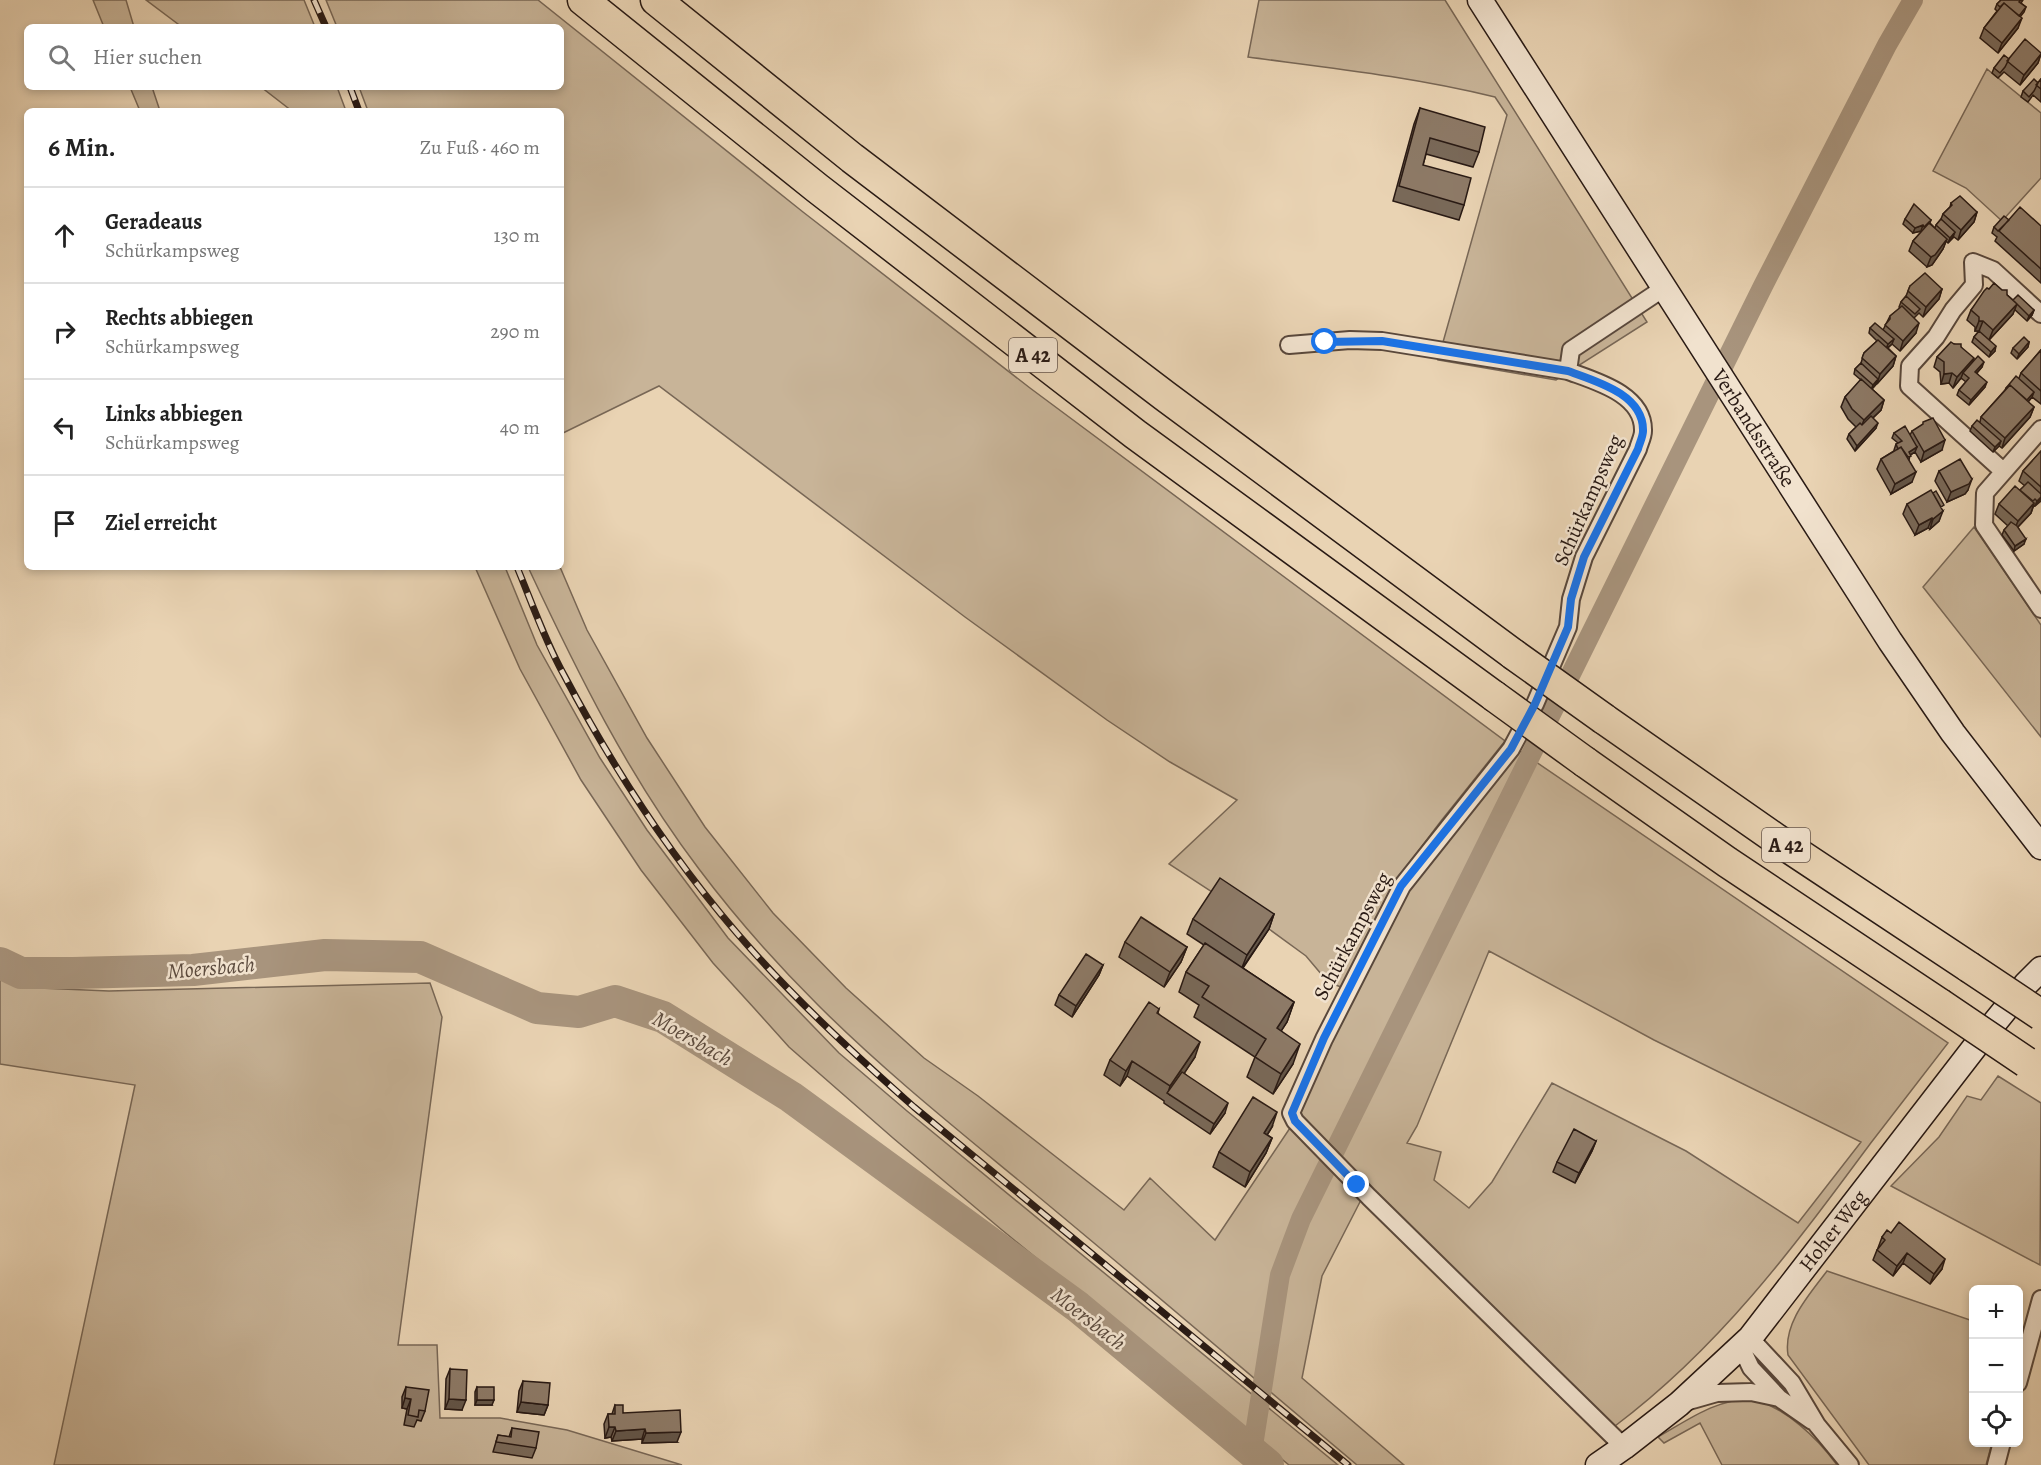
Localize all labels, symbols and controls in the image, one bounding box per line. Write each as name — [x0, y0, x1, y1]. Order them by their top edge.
search box — [24, 24, 564, 90]
icon: search — [45, 41, 78, 74]
text: Hier suchen — [93, 42, 202, 72]
text: 6 Min. — [48, 130, 116, 165]
text: Zu Fuß · 460 m — [420, 134, 540, 161]
text: Geradeaus — [105, 207, 202, 237]
icon: ahead — [48, 219, 81, 252]
text: 130 m — [494, 222, 540, 249]
text: Schürkampsweg — [105, 237, 240, 264]
text: Rechts abbiegen — [105, 303, 253, 333]
icon: right — [48, 315, 81, 348]
text: 290 m — [490, 318, 540, 345]
route start — [1311, 328, 1337, 354]
text: Schürkampsweg — [105, 333, 240, 360]
road number: A 42 — [1009, 338, 1057, 372]
street label: Verbandsstraße — [1705, 363, 1802, 492]
text: Links abbiegen — [105, 399, 243, 429]
icon: left — [48, 411, 81, 444]
text: 40 m — [500, 414, 540, 441]
text: Schürkampsweg — [105, 429, 240, 456]
street label: Schürkampsweg — [1546, 429, 1630, 570]
icon: arrive — [48, 507, 81, 540]
text: Ziel erreicht — [105, 508, 217, 538]
road number: A 42 — [1762, 828, 1810, 862]
street label: Schürkampsweg — [1306, 867, 1398, 1005]
water label: Moersbach — [166, 949, 256, 987]
water label: Moersbach — [647, 1004, 738, 1074]
route end — [1343, 1171, 1369, 1197]
street label: Hoher Weg — [1792, 1184, 1874, 1277]
water label: Moersbach — [1045, 1280, 1132, 1358]
map controls — [1969, 1285, 2023, 1447]
button: + — [1969, 1285, 2023, 1339]
button: − — [1969, 1339, 2023, 1393]
button: locate — [1969, 1393, 2023, 1447]

